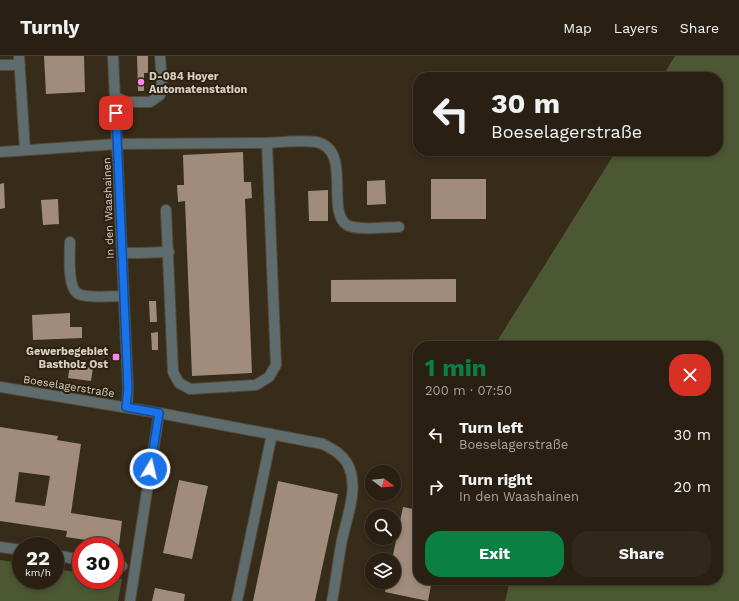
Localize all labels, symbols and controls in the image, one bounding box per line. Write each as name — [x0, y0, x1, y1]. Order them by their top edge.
text: Turnly — [20, 16, 80, 39]
text: Map — [563, 20, 592, 36]
text: Layers — [614, 20, 658, 36]
text: Share — [680, 20, 719, 36]
place label: D-084 Hoyer Automatenstation — [149, 70, 248, 96]
marker: D-084 Hoyer Automatenstation — [136, 77, 146, 87]
text: 30 m — [491, 87, 560, 120]
icon: left — [425, 88, 477, 140]
pin — [99, 96, 133, 130]
icon: arrive — [105, 102, 127, 124]
text: Boeselagerstraße — [491, 121, 642, 142]
street label: In den Waashainen — [100, 157, 117, 259]
place label: Gewerbegebiet Bastholz Ost — [26, 345, 108, 371]
marker: Gewerbegebiet Bastholz Ost — [111, 352, 121, 362]
text: 1 min — [425, 354, 487, 382]
button: close — [669, 354, 711, 396]
street label: Boeselagerstraße — [22, 373, 116, 400]
text: 200 m · 07:50 — [425, 383, 512, 398]
text: Turn left — [459, 419, 523, 437]
icon: left — [425, 424, 447, 446]
text: 30 m — [674, 426, 711, 444]
text: Boeselagerstraße — [459, 437, 568, 452]
position arrow — [129, 448, 171, 490]
north arrow — [365, 465, 401, 501]
map controls — [365, 465, 401, 589]
text: Turn right — [459, 471, 532, 489]
icon: right — [425, 476, 447, 498]
text: 20 m — [674, 478, 711, 496]
text: In den Waashainen — [459, 489, 579, 504]
button: search — [365, 509, 401, 545]
button: Exit — [425, 531, 564, 577]
button: Share — [572, 531, 711, 577]
speed limit sign: 30 — [72, 537, 124, 589]
text: 22 — [26, 546, 50, 570]
button: layers — [365, 553, 401, 589]
text: km/h — [25, 567, 51, 578]

